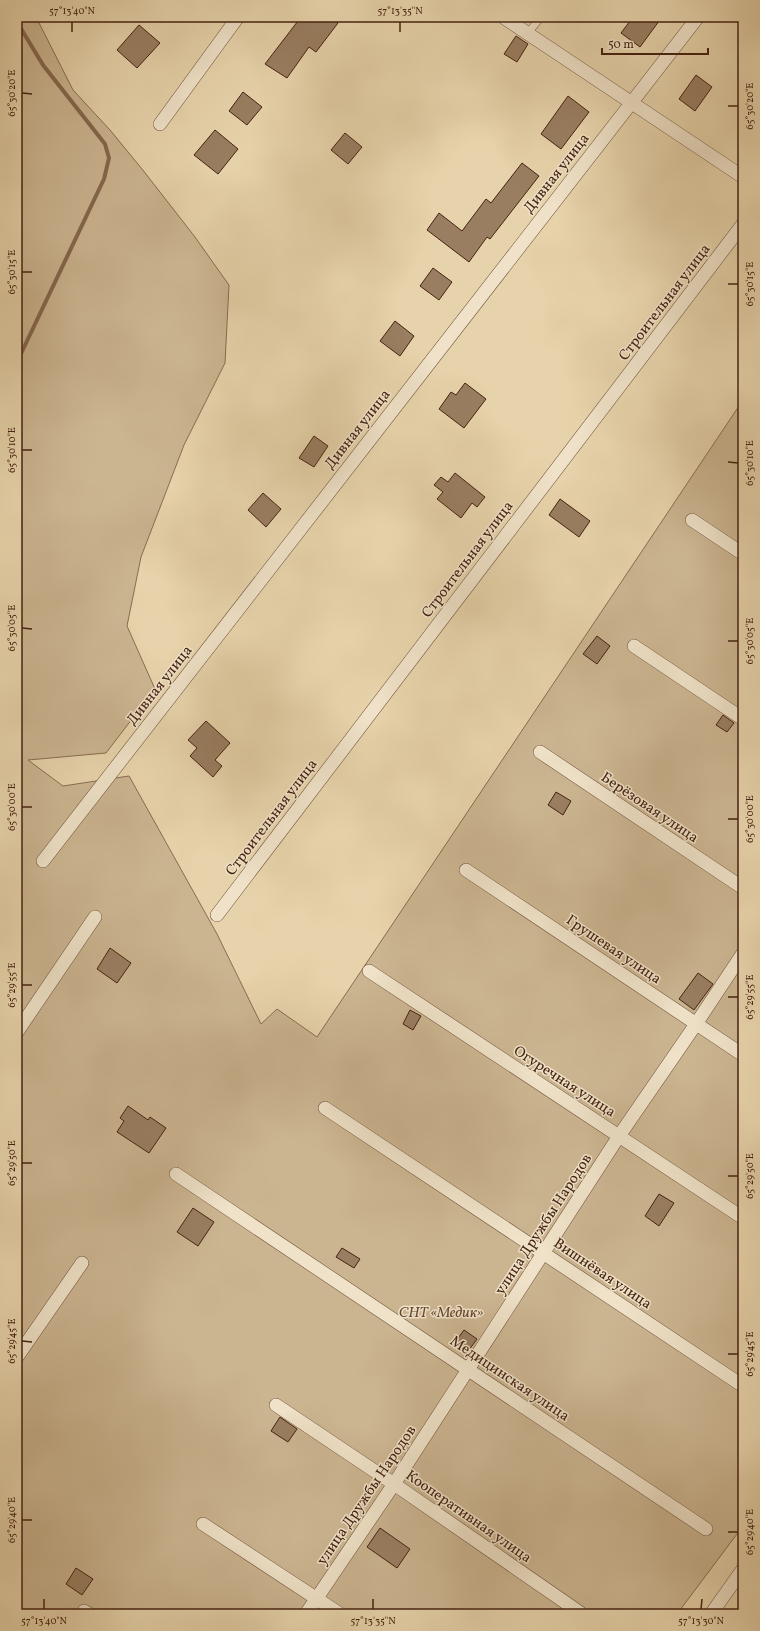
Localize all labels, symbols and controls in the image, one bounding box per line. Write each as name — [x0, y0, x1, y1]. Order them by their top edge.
text: 57°13'40"N — [49, 4, 96, 18]
text: 57°13'35"N — [377, 4, 423, 18]
scale bar — [602, 30, 708, 56]
text: 50 m — [608, 37, 634, 53]
text: 65°30'20"E — [5, 70, 19, 116]
text: 65°30'20"E — [743, 83, 757, 129]
street label: Дивная улица — [519, 129, 595, 218]
street label: Строительная улица — [614, 240, 716, 366]
text: 65°30'15"E — [5, 250, 19, 294]
text: 65°30'15"E — [743, 262, 757, 306]
street label: Дивная улица — [320, 385, 396, 474]
text: 65°30'10"E — [5, 427, 19, 473]
text: 65°30'10"E — [743, 440, 757, 486]
street label: Строительная улица — [417, 497, 519, 623]
text: 65°30'05"E — [5, 605, 19, 651]
text: 65°30'05"E — [743, 618, 757, 664]
street label: Дивная улица — [122, 641, 198, 730]
street label: Строительная улица — [221, 755, 323, 881]
street label: Берёзовая улица — [596, 768, 702, 849]
text: 65°30'00"E — [5, 783, 19, 831]
text: 65°30'00"E — [743, 795, 757, 843]
street label: Грушевая улица — [561, 910, 665, 990]
text: 65°29'55"E — [5, 963, 19, 1007]
text: 65°29'55"E — [743, 975, 757, 1019]
street label: Огуречная улица — [509, 1041, 619, 1123]
text: 65°29'50"E — [5, 1140, 19, 1186]
street label: улица Дружбы Народов — [491, 1150, 598, 1300]
text: 65°29'50"E — [743, 1153, 757, 1199]
street label: Вишнёвая улица — [549, 1234, 655, 1315]
park label: СНТ «Медик» — [399, 1303, 484, 1324]
text: 65°29'45"E — [5, 1319, 19, 1363]
street label: Медицинская улица — [445, 1331, 573, 1427]
text: 65°29'45"E — [743, 1332, 757, 1376]
street label: улица Дружбы Народов — [313, 1422, 422, 1570]
street label: Кооперативная улица — [401, 1466, 535, 1569]
text: 65°29'40"E — [5, 1497, 19, 1543]
text: 65°29'40"E — [743, 1509, 757, 1555]
text: 57°13'40"N — [21, 1614, 68, 1628]
text: 57°13'35"N — [350, 1614, 396, 1628]
text: 57°13'30"N — [678, 1614, 725, 1628]

